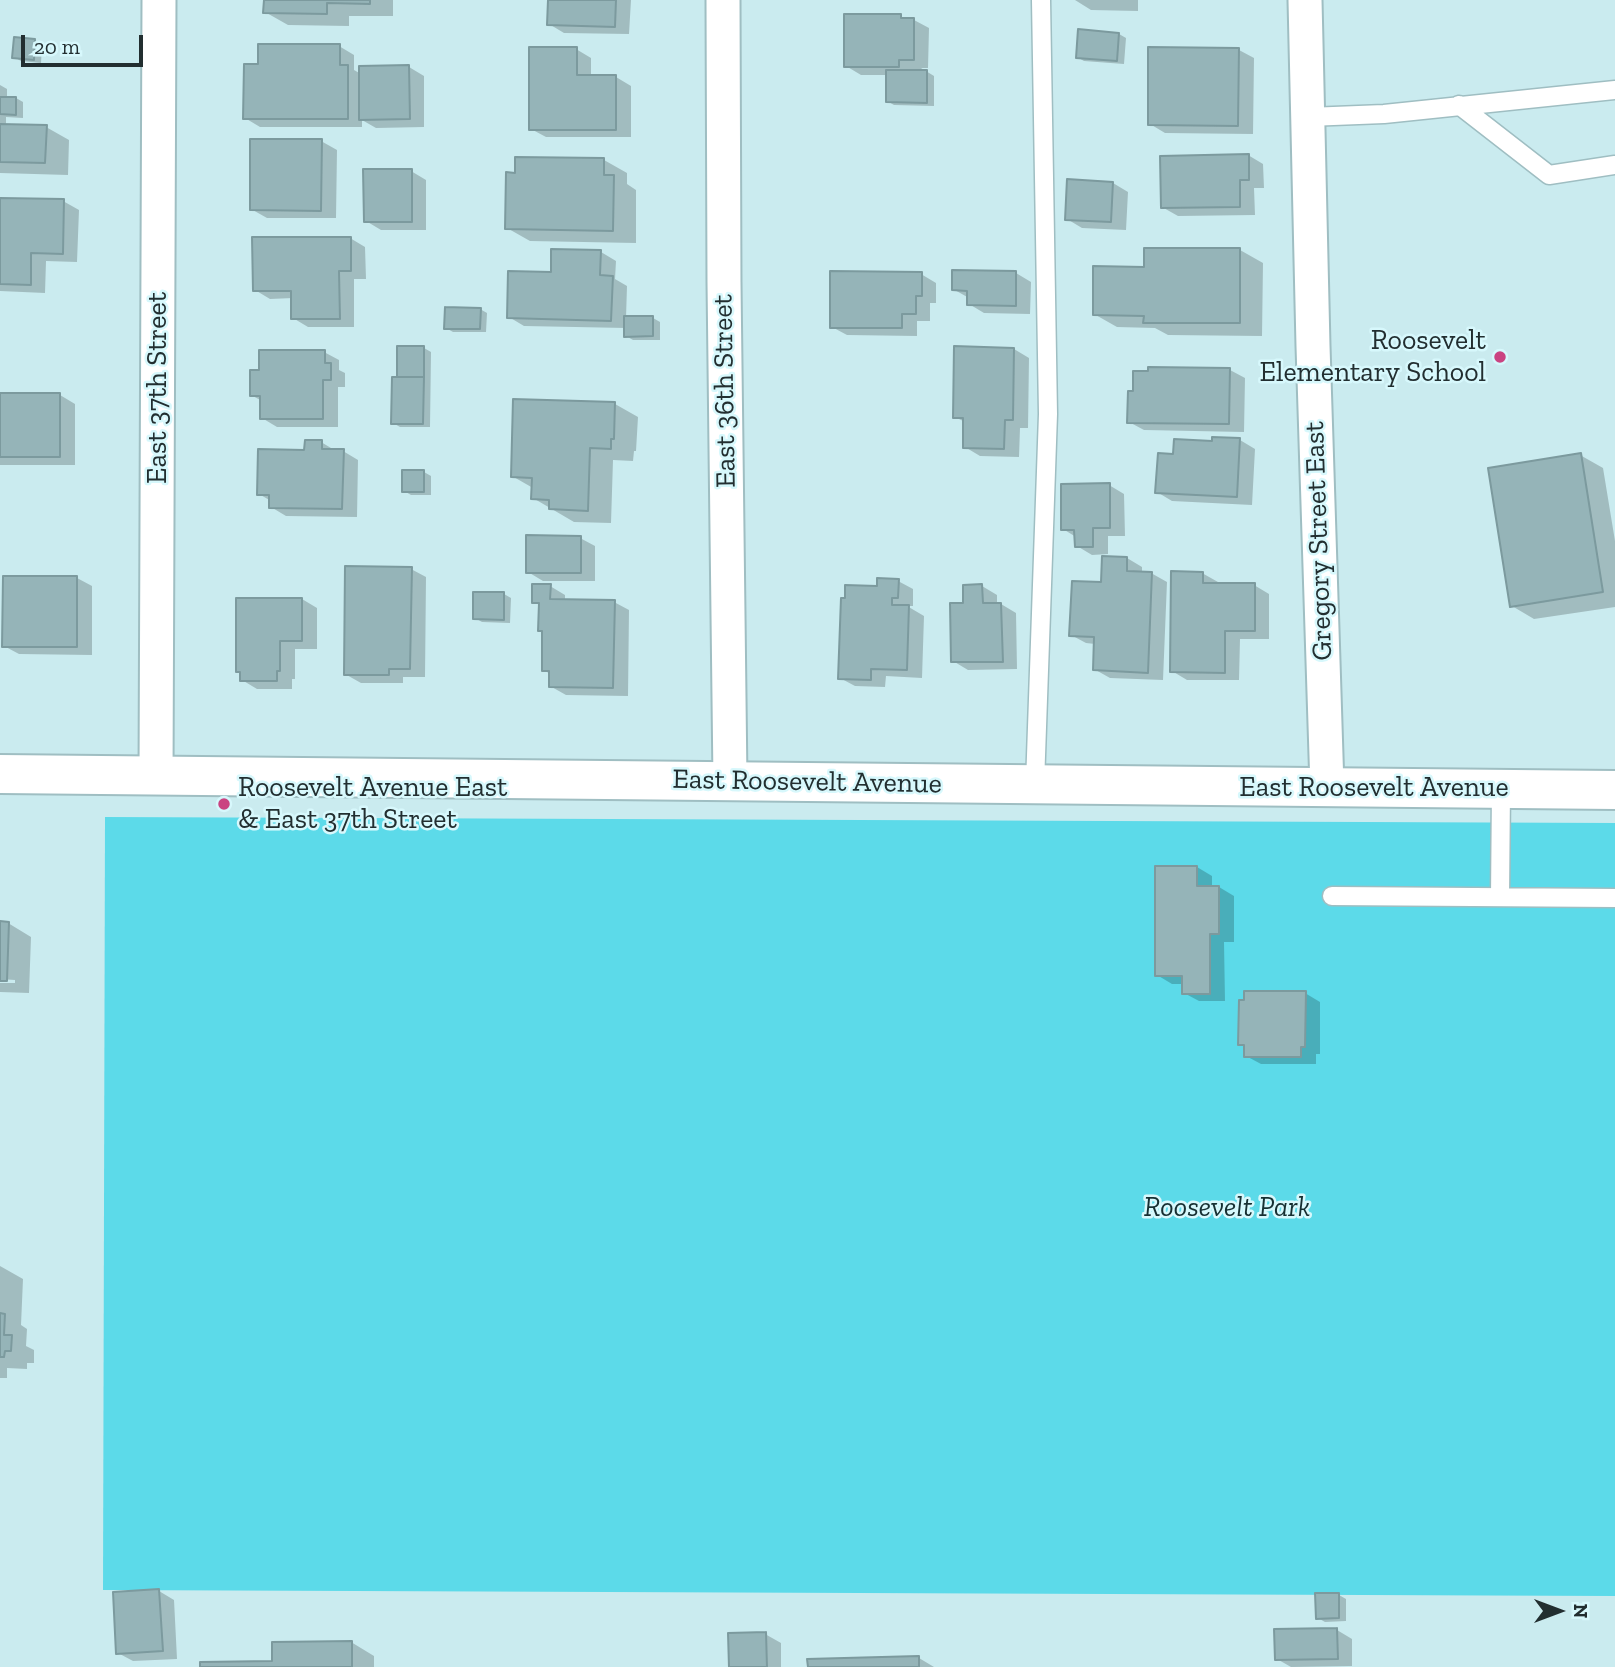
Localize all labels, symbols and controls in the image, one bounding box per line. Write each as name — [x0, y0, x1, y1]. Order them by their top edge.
scale bar — [24, 21, 147, 65]
text: 20 m — [34, 34, 80, 59]
street label: East 37th Street — [141, 292, 175, 484]
street label: East 36th Street — [707, 294, 743, 488]
place label: Roosevelt Elementary School — [1260, 324, 1486, 390]
marker: Roosevelt Elementary School — [1492, 349, 1508, 365]
street label: Gregory Street East — [1298, 421, 1340, 661]
street label: East Roosevelt Avenue — [672, 763, 942, 801]
place label: Roosevelt Avenue East & East 37th Street — [238, 771, 507, 837]
street label: East Roosevelt Avenue — [1239, 771, 1509, 805]
marker: Roosevelt Avenue East & East 37th Street — [216, 796, 232, 812]
park label: Roosevelt Park — [1144, 1191, 1310, 1225]
north arrow — [1524, 1576, 1594, 1646]
text: N — [1569, 1604, 1592, 1618]

